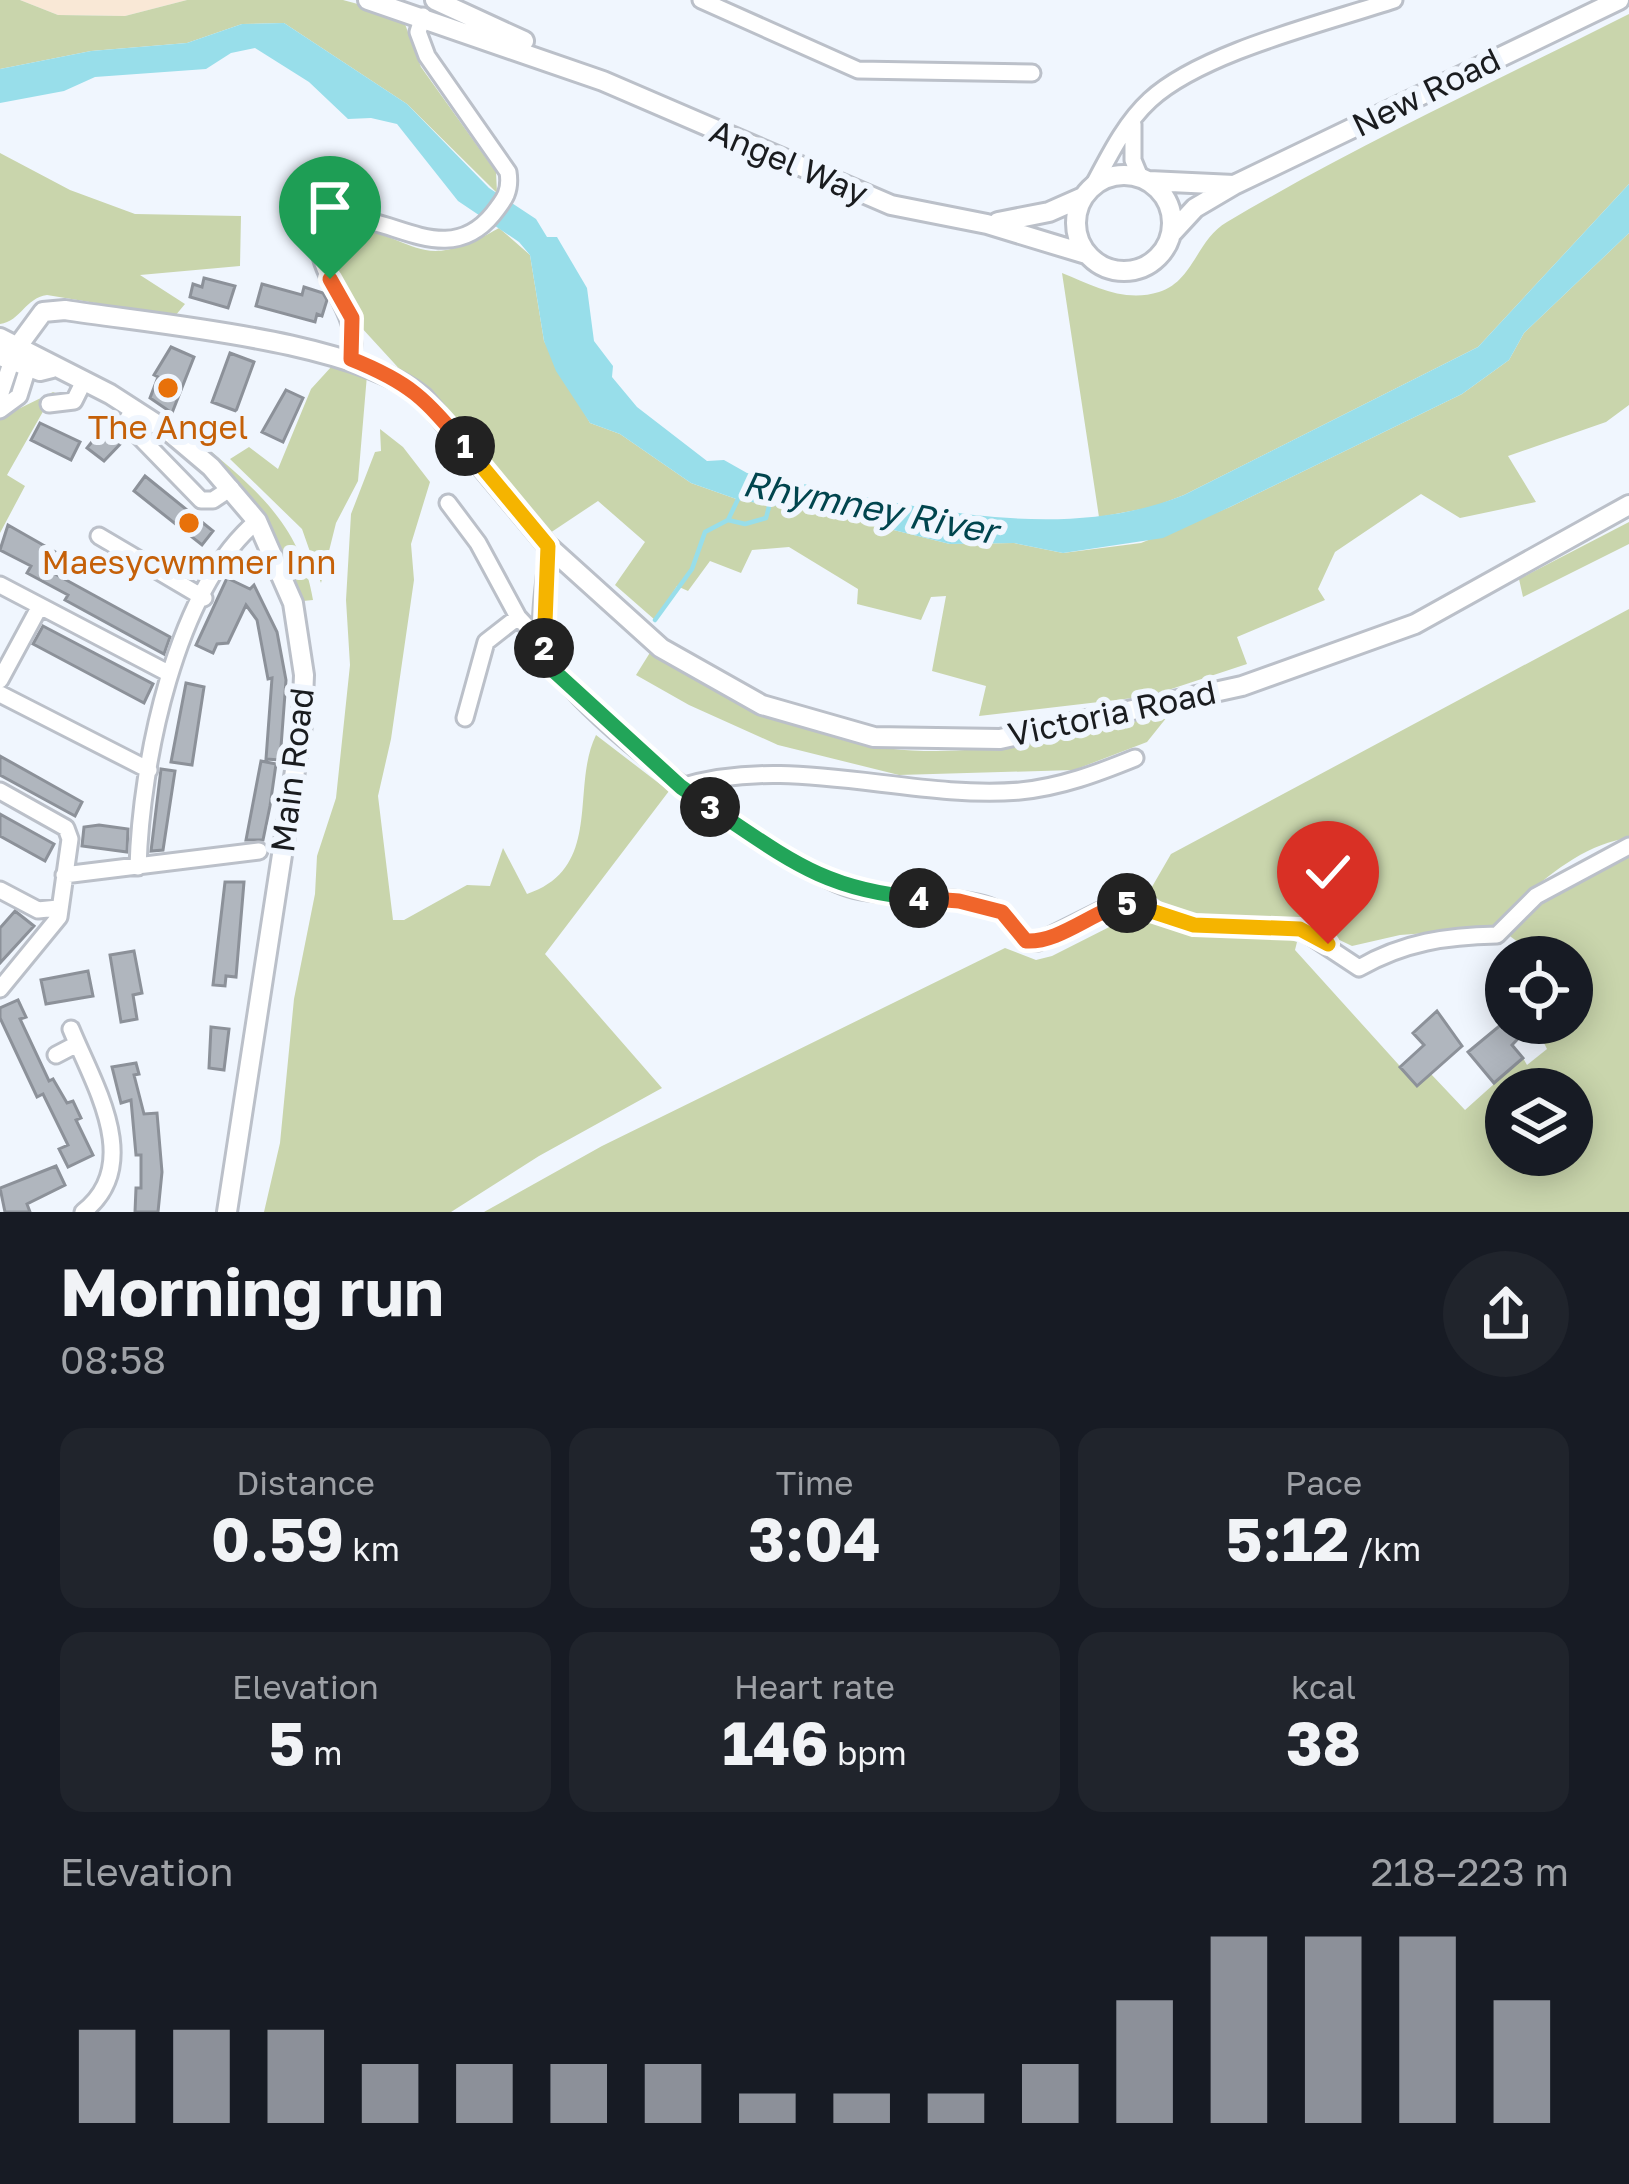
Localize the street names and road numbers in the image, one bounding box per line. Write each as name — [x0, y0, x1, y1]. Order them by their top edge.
street label: New Road — [1345, 39, 1506, 144]
street label: Angel Way — [704, 111, 874, 212]
street label: Victoria Road — [1004, 671, 1219, 754]
street label: Main Road — [262, 686, 321, 854]

